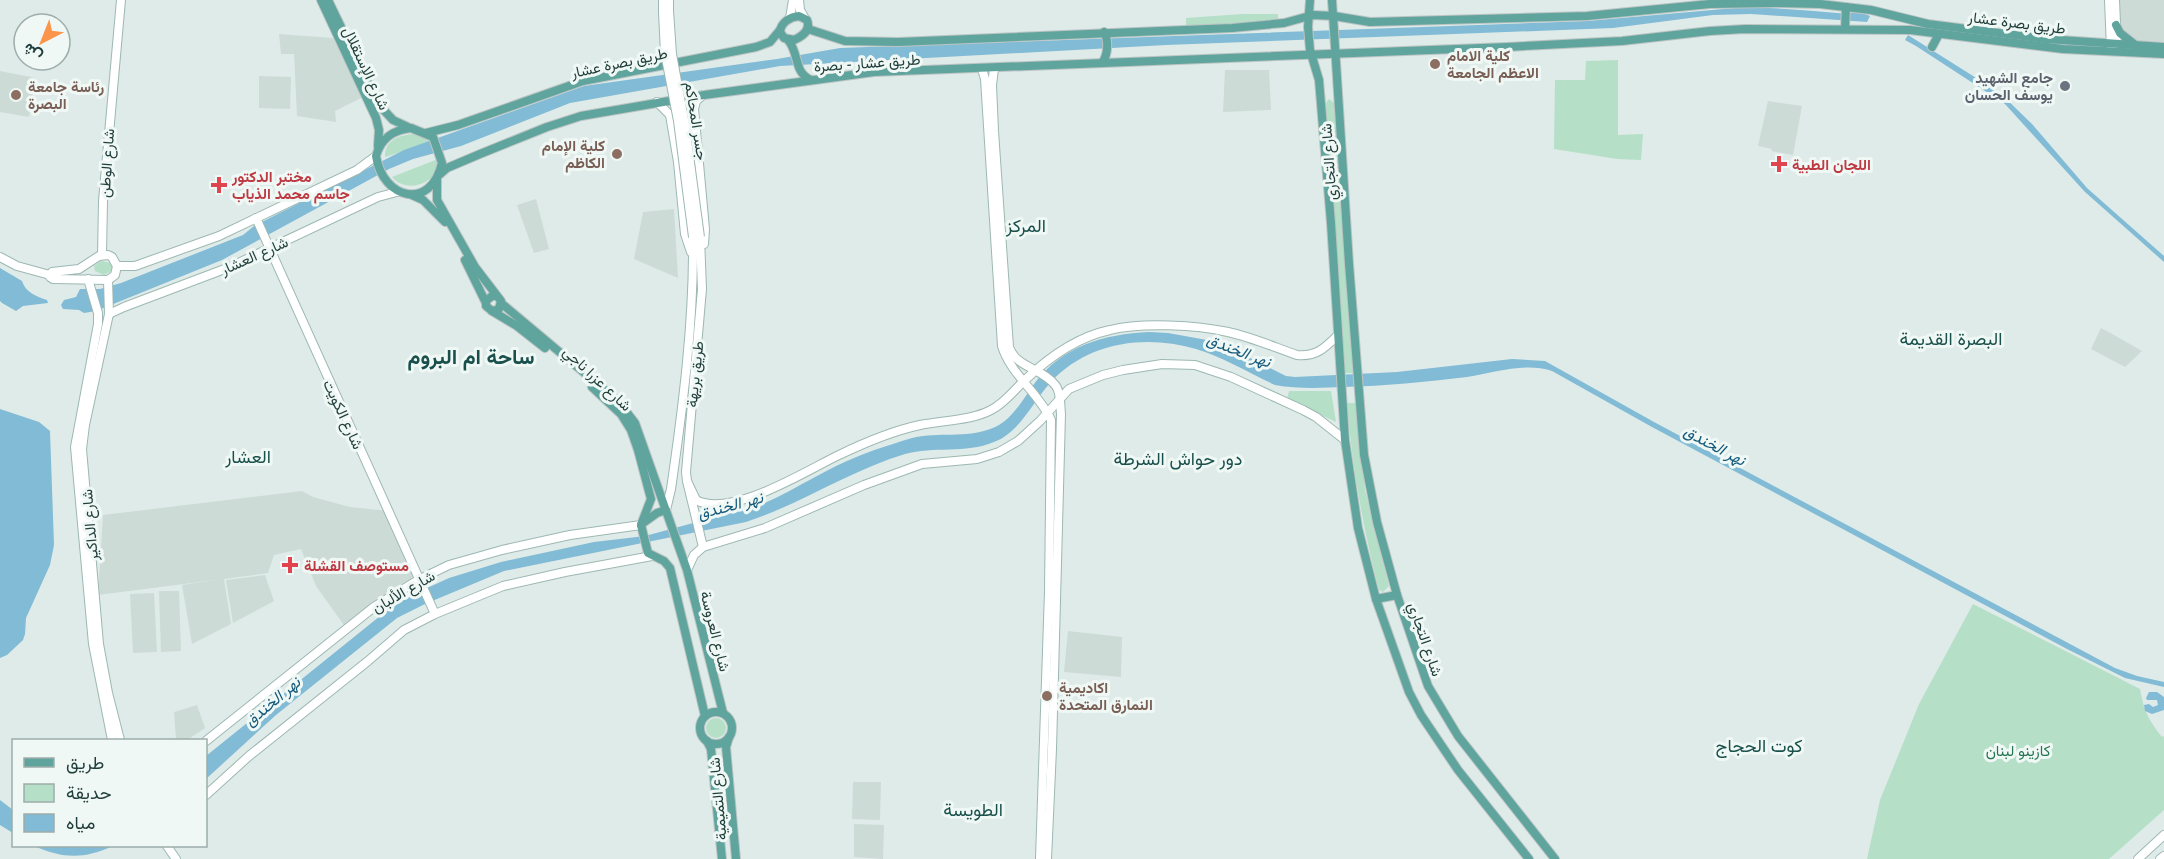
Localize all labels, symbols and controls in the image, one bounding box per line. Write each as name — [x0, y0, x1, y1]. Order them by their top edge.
street label: طريق بصرة عشار — [1966, 6, 2067, 39]
north arrow — [12, 12, 72, 72]
street label: شارع الإستقلال — [337, 23, 395, 114]
text: ش — [17, 39, 46, 68]
street label: طريق بصرة عشار — [568, 42, 669, 83]
place label: كلية الامام الاعظم الجامعة — [1447, 45, 1539, 83]
street label: طريق عشار - بصرة — [813, 48, 921, 77]
marker: كلية الامام الاعظم الجامعة — [1428, 57, 1442, 71]
place label: جامع الشهيد يوسف الحسان — [1965, 67, 2053, 104]
place label: رئاسة جامعة البصرة — [28, 76, 104, 113]
marker: جامع الشهيد يوسف الحسان — [2058, 79, 2072, 93]
street label: جسر المحاكم — [680, 80, 713, 162]
marker: رئاسة جامعة البصرة — [9, 88, 23, 102]
street label: شارع التجاري — [1315, 122, 1345, 201]
street label: شارع الوطن — [94, 128, 120, 198]
place label: كلية الإمام الكاظم — [542, 135, 605, 173]
marker: كلية الإمام الكاظم — [610, 147, 624, 161]
place label: اللجان الطبية — [1792, 154, 1871, 174]
marker: اللجان الطبية — [1770, 155, 1788, 173]
place label: مختبر الدكتور جاسم محمد الذياب — [231, 166, 350, 204]
marker: مختبر الدكتور جاسم محمد الذياب — [210, 176, 228, 194]
district label: المركز — [1005, 213, 1046, 237]
street label: شارع العشار — [216, 231, 292, 281]
district label: البصرة القديمة — [1900, 326, 2002, 350]
water label: نهر الخندق — [1204, 328, 1276, 373]
street label: طريق بريهة — [681, 340, 708, 408]
street label: شارع عزرا ناجي — [557, 341, 637, 418]
district label: ساحة ام البروم — [408, 342, 534, 371]
street label: شارع الكويت — [317, 376, 369, 453]
water label: نهر الخندق — [1680, 420, 1751, 471]
district label: العشار — [224, 444, 271, 468]
district label: دور حواش الشرطة — [1114, 446, 1242, 470]
water label: نهر الخندق — [695, 485, 767, 524]
street label: شارع الداكير — [76, 488, 104, 563]
place label: مستوصف القشلة — [304, 555, 409, 575]
marker: مستوصف القشلة — [281, 556, 299, 574]
street label: شارع الألبان — [368, 565, 439, 619]
street label: شارع العروسة — [694, 589, 736, 674]
street label: شارع التجاري — [1400, 599, 1448, 680]
water label: نهر الخندق — [239, 670, 306, 731]
place label: اكاديمية النمارق المتحدة — [1059, 677, 1153, 714]
marker: اكاديمية النمارق المتحدة — [1040, 689, 1054, 703]
district label: كوت الحجاج — [1715, 733, 1803, 758]
legend — [12, 739, 207, 847]
park label: كازينو لبنان — [1986, 740, 2051, 760]
text: طريق — [66, 750, 104, 774]
street label: شارع التميمية — [703, 756, 733, 841]
text: حديقة — [66, 780, 112, 804]
district label: الطويسة — [943, 797, 1003, 821]
text: مياه — [66, 810, 95, 834]

